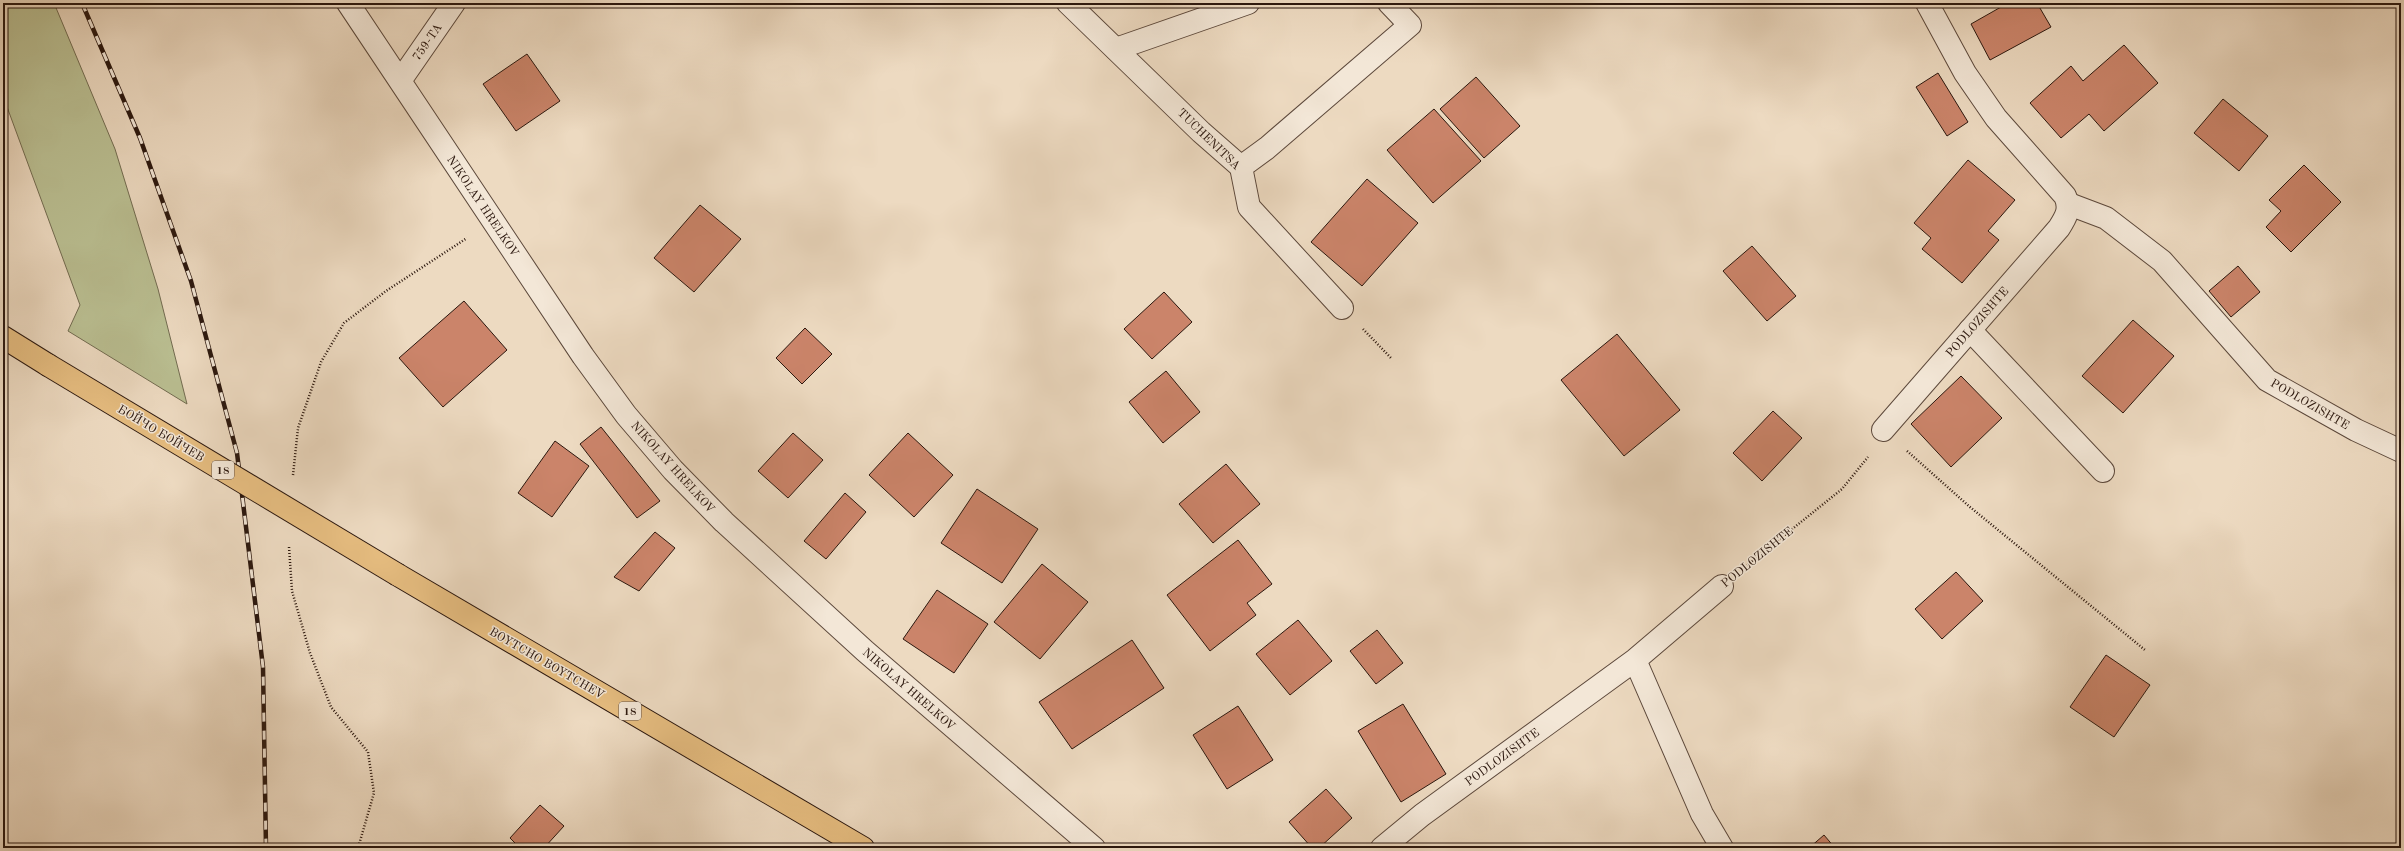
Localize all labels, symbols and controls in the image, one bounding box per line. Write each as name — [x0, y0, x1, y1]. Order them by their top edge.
street label: 759-ТА — [410, 21, 445, 63]
street label: TUCHENITSA — [1175, 107, 1242, 173]
street label: NIKOLAY HRELKOV — [444, 154, 520, 259]
street label: PODLOZISHTE — [1944, 285, 2011, 360]
street label: PODLOZISHTE — [2268, 378, 2351, 432]
street label: БОЙЧО БОЙЧЕВ — [115, 401, 207, 464]
street label: NIKOLAY HRELKOV — [628, 420, 716, 516]
road number: 18 — [212, 461, 234, 479]
street label: PODLOZISHTE — [1719, 525, 1796, 590]
street label: BOYTCHO BOYTCHEV — [487, 626, 606, 702]
street label: NIKOLAY HRELKOV — [860, 646, 957, 733]
road number: 18 — [619, 702, 641, 720]
street label: PODLOZISHTE — [1463, 727, 1542, 789]

